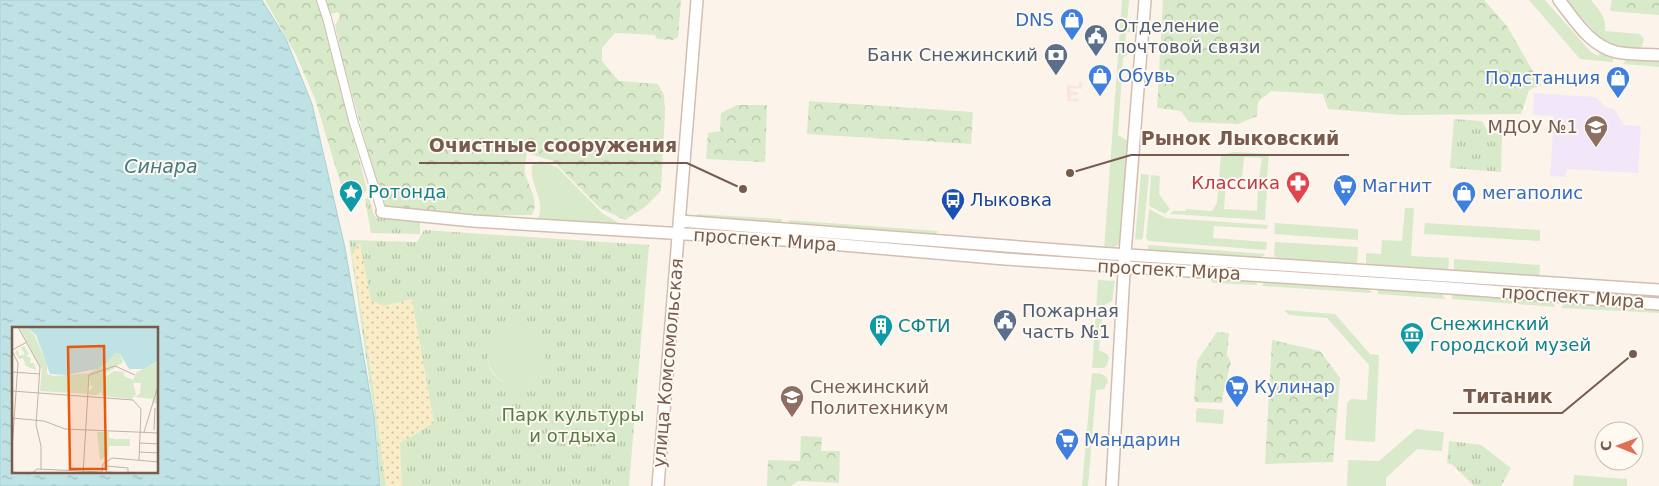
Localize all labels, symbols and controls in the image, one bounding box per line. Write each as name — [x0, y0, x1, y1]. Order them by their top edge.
shop icon: DNS — [1059, 7, 1085, 41]
place label: DNS — [1015, 9, 1054, 30]
place label: Отделение почтовой связи — [1114, 15, 1261, 57]
public building icon: Отделение почтовой связи — [1083, 23, 1109, 57]
bank icon: Банк Снежинский — [1043, 42, 1069, 76]
place label: Банк Снежинский — [867, 44, 1038, 65]
shop icon: Обувь — [1087, 63, 1113, 97]
place label: Обувь — [1118, 65, 1175, 86]
shop icon: Подстанция — [1605, 65, 1631, 99]
place label: Подстанция — [1485, 67, 1600, 88]
school or university icon: МДОУ №1 — [1583, 114, 1609, 148]
place label: МДОУ №1 — [1487, 116, 1578, 137]
callout: Рынок Лыковский — [1131, 121, 1349, 155]
text: Рынок Лыковский — [1141, 127, 1339, 149]
callout: Очистные сооружения — [419, 129, 687, 163]
text: Очистные сооружения — [429, 134, 677, 156]
water label: Синара — [124, 155, 198, 177]
pharmacy icon: Классика — [1285, 170, 1311, 204]
place label: Классика — [1191, 172, 1280, 193]
supermarket icon: Магнит — [1332, 173, 1358, 207]
place label: Магнит — [1362, 175, 1432, 196]
place icon: Ротонда — [338, 179, 364, 213]
shop icon: мегаполис — [1451, 180, 1477, 214]
place label: Ротонда — [368, 181, 447, 202]
place label: мегаполис — [1482, 182, 1583, 203]
bus stop icon: Лыковка — [940, 187, 966, 221]
place label: Лыковка — [970, 189, 1052, 210]
street label: проспект Мира — [693, 224, 837, 255]
street label: проспект Мира — [1097, 255, 1241, 284]
street label: улица Комсомольская — [648, 257, 687, 469]
street label: проспект Мира — [1501, 281, 1645, 312]
place label: Пожарная часть №1 — [1022, 300, 1119, 342]
public building icon: Пожарная часть №1 — [992, 308, 1018, 342]
building icon: СФТИ — [868, 313, 894, 347]
place label: Снежинский городской музей — [1430, 313, 1591, 355]
place label: СФТИ — [898, 315, 951, 336]
museum icon: Снежинский городской музей — [1399, 321, 1425, 355]
inset map — [12, 327, 159, 474]
supermarket icon: Кулинар — [1224, 374, 1250, 408]
place label: Снежинский Политехникум — [810, 376, 949, 418]
place label: Кулинар — [1254, 376, 1335, 397]
callout: Титаник — [1453, 379, 1562, 413]
school or university icon: Снежинский Политехникум — [779, 384, 805, 418]
text: Титаник — [1463, 385, 1553, 407]
park label: Парк культуры и отдыха — [502, 404, 645, 446]
north arrow — [1594, 421, 1644, 471]
supermarket icon: Мандарин — [1054, 427, 1080, 461]
place label: Мандарин — [1084, 429, 1181, 450]
text: С — [1598, 440, 1614, 451]

